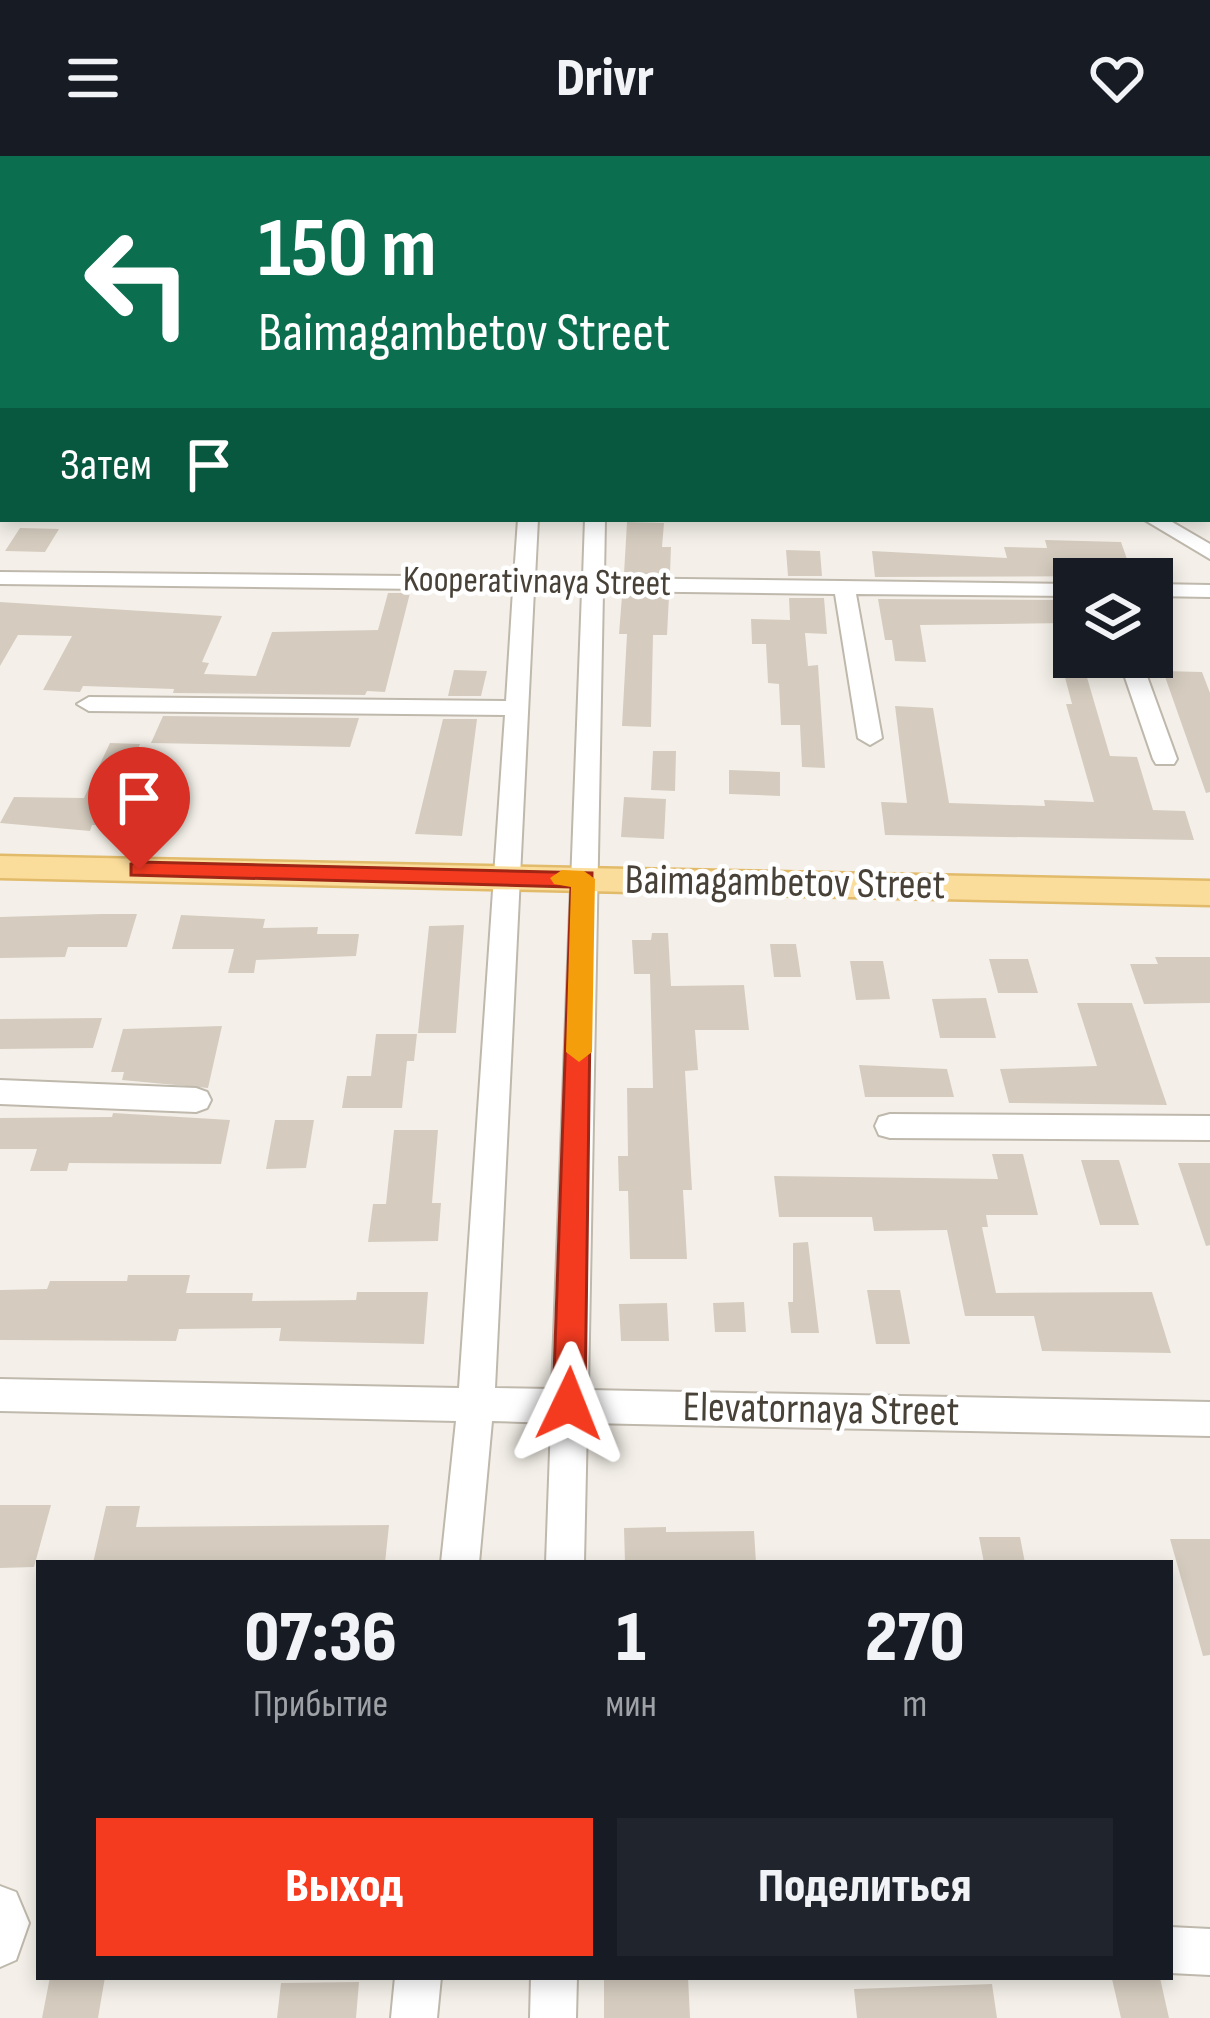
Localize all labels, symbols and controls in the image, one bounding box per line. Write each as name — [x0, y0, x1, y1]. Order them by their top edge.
icon: menu — [60, 45, 126, 111]
icon: heart — [1084, 45, 1150, 111]
text: Drivr — [556, 46, 654, 111]
text: 150 m — [258, 199, 437, 300]
icon: left — [60, 204, 216, 360]
text: Baimagambetov Street — [258, 301, 670, 366]
icon: arrive — [176, 432, 242, 498]
text: Затем — [60, 438, 152, 493]
street label: Kooperativnaya Street — [403, 558, 671, 606]
map controls — [1053, 558, 1173, 678]
button: layers — [1053, 558, 1173, 678]
pin — [88, 747, 190, 870]
icon: arrive — [106, 765, 172, 831]
street label: Baimagambetov Street — [624, 855, 946, 911]
position arrow — [506, 1341, 632, 1467]
street label: Elevatornaya Street — [682, 1382, 960, 1438]
text: 07:36 — [244, 1595, 397, 1682]
text: 1 — [616, 1595, 646, 1682]
text: 270 — [865, 1595, 965, 1682]
text: Прибытие — [253, 1681, 388, 1728]
text: мин — [605, 1681, 657, 1728]
text: m — [902, 1681, 927, 1728]
button: Выход — [96, 1818, 593, 1956]
button: Поделиться — [617, 1818, 1113, 1956]

